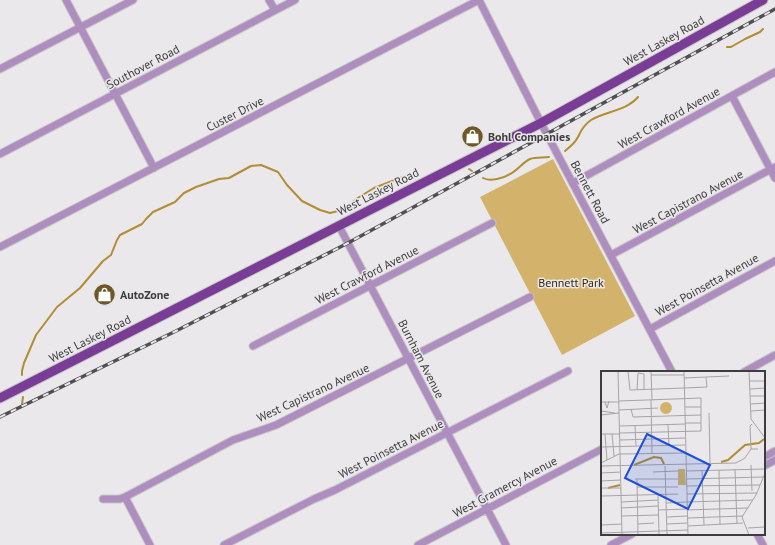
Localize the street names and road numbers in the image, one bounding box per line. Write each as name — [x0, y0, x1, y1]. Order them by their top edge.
street label: West Laskey Road — [621, 12, 707, 69]
street label: Southover Road — [104, 41, 182, 92]
street label: West Crawford Avenue — [615, 83, 722, 152]
street label: Custer Drive — [204, 93, 266, 134]
street label: Bennett Road — [568, 158, 613, 226]
street label: West Laskey Road — [334, 164, 421, 219]
street label: West Capistrano Avenue — [630, 166, 745, 237]
street label: West Crawford Avenue — [312, 242, 421, 307]
street label: West Poinsetta Avenue — [652, 250, 761, 319]
street label: West Laskey Road — [46, 311, 133, 366]
street label: Burnham Avenue — [395, 317, 448, 401]
street label: West Capistrano Avenue — [254, 360, 372, 425]
street label: West Poinsetta Avenue — [336, 416, 446, 482]
street label: West Gramercy Avenue — [450, 453, 559, 520]

